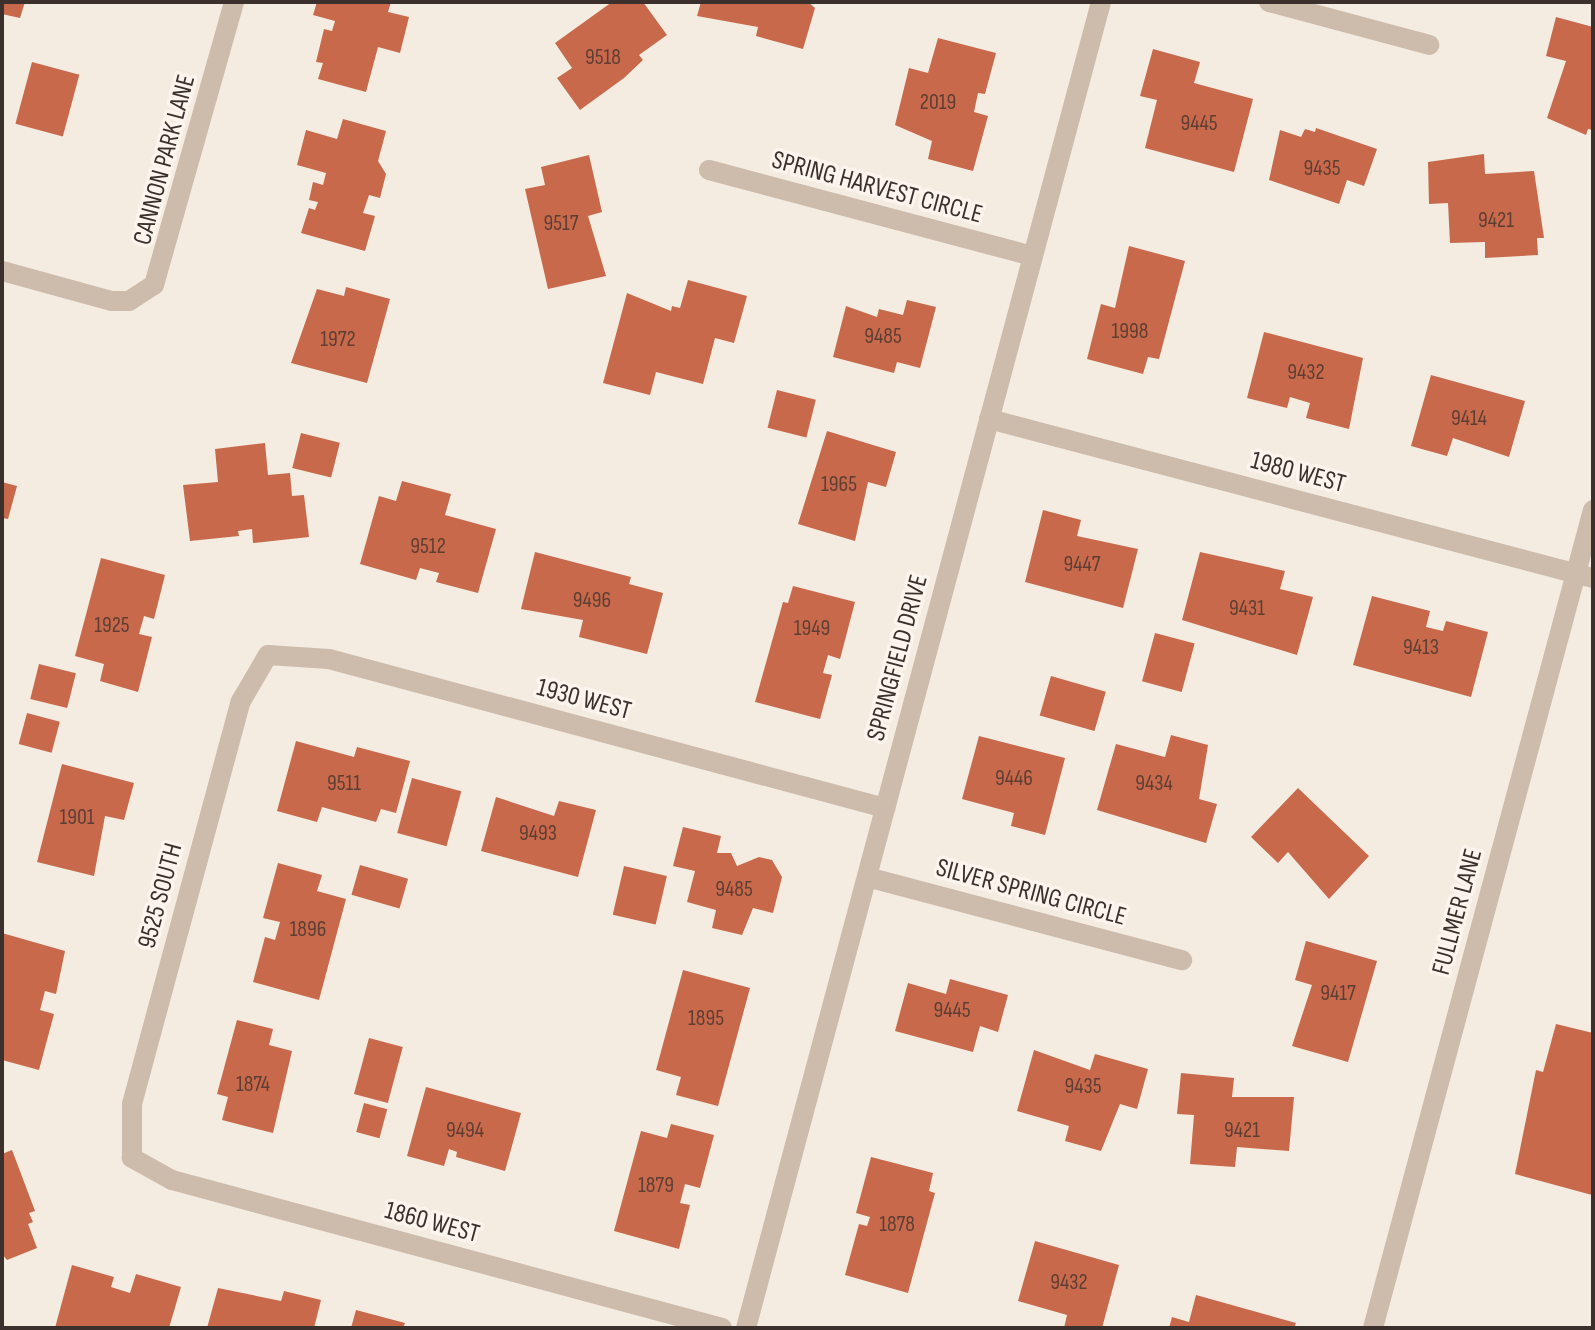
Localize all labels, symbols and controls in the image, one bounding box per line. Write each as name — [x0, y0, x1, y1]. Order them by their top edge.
house number: 9518 — [585, 45, 621, 71]
street label: CANNON PARK LANE — [127, 71, 203, 249]
house number: 2019 — [920, 90, 956, 116]
house number: 9445 — [1180, 111, 1218, 137]
street label: SPRING HARVEST CIRCLE — [768, 145, 986, 231]
house number: 9435 — [1303, 156, 1341, 182]
house number: 9421 — [1478, 208, 1514, 234]
house number: 9517 — [543, 211, 579, 237]
house number: 1998 — [1112, 319, 1148, 345]
house number: 9485 — [864, 324, 902, 350]
house number: 1972 — [320, 327, 356, 353]
house number: 9432 — [1287, 360, 1325, 386]
house number: 9414 — [1451, 406, 1487, 432]
street label: 1980 WEST — [1247, 445, 1349, 501]
house number: 1965 — [821, 472, 857, 498]
house number: 9512 — [410, 534, 446, 560]
house number: 9447 — [1064, 552, 1100, 578]
street label: SPRINGFIELD DRIVE — [861, 571, 935, 745]
house number: 9496 — [573, 588, 611, 614]
house number: 9431 — [1229, 596, 1265, 622]
house number: 1925 — [94, 613, 130, 639]
house number: 1949 — [794, 616, 830, 642]
house number: 9413 — [1403, 635, 1439, 661]
street label: 1930 WEST — [533, 672, 635, 728]
house number: 9446 — [995, 766, 1033, 792]
house number: 9511 — [327, 771, 361, 797]
house number: 9434 — [1135, 771, 1173, 797]
house number: 1901 — [60, 805, 94, 831]
house number: 9493 — [519, 821, 557, 847]
street label: 9525 SOUTH — [132, 840, 190, 952]
street label: FULLMER LANE — [1426, 845, 1490, 979]
street label: SILVER SPRING CIRCLE — [932, 853, 1130, 933]
house number: 9485 — [715, 877, 753, 903]
house number: 1896 — [290, 917, 326, 943]
house number: 9417 — [1320, 981, 1356, 1007]
house number: 9445 — [933, 998, 971, 1024]
house number: 1895 — [688, 1006, 724, 1032]
house number: 1874 — [236, 1072, 270, 1098]
house number: 9435 — [1064, 1074, 1102, 1100]
house number: 9494 — [446, 1118, 484, 1144]
house number: 9421 — [1224, 1118, 1260, 1144]
house number: 1879 — [638, 1173, 674, 1199]
street label: 1860 WEST — [381, 1195, 483, 1251]
house number: 1878 — [879, 1212, 915, 1238]
house number: 9432 — [1050, 1270, 1088, 1296]

